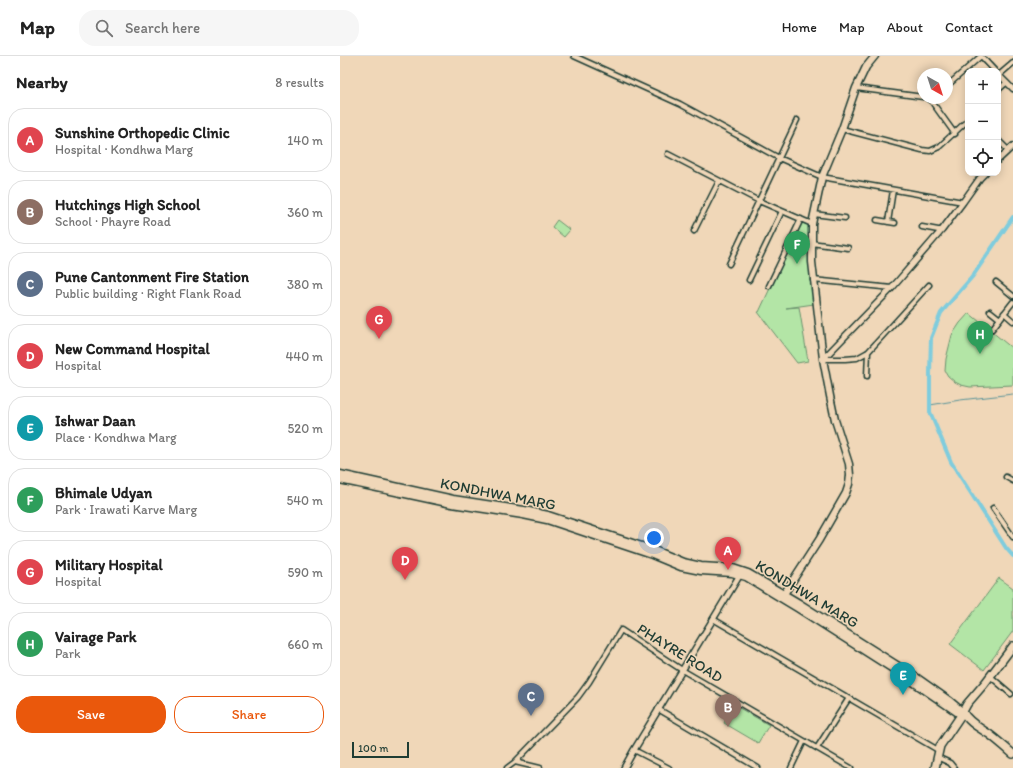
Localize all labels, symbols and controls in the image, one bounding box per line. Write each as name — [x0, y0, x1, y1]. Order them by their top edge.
search box — [79, 10, 359, 46]
text: Map — [20, 16, 55, 39]
icon: search — [93, 17, 115, 39]
text: Search here — [125, 19, 200, 37]
text: Home — [782, 19, 817, 36]
text: Map — [839, 19, 865, 36]
text: About — [887, 19, 923, 36]
text: Contact — [945, 19, 993, 36]
north arrow — [917, 68, 953, 104]
map controls — [965, 68, 1001, 176]
button: + — [965, 68, 1001, 104]
text: Nearby — [16, 72, 68, 92]
text: 8 results — [275, 75, 324, 90]
button: − — [965, 104, 1001, 140]
text: Sunshine Orthopedic Clinic — [55, 124, 230, 142]
text: A — [26, 133, 34, 148]
text: 140 m — [287, 133, 323, 148]
button: locate — [965, 140, 1001, 176]
text: Hospital · Kondhwa Marg — [55, 142, 193, 157]
text: Hutchings High School — [55, 196, 200, 214]
text: B — [26, 205, 34, 220]
text: 360 m — [287, 205, 323, 220]
text: School · Phayre Road — [55, 214, 171, 229]
pin: F — [784, 231, 810, 264]
text: Pune Cantonment Fire Station — [55, 268, 249, 286]
text: C — [26, 277, 34, 292]
text: 380 m — [287, 277, 323, 292]
text: Public building · Right Flank Road — [55, 286, 241, 301]
pin: G — [366, 306, 392, 339]
pin: H — [967, 321, 993, 354]
text: New Command Hospital — [55, 340, 210, 358]
text: D — [26, 349, 34, 364]
text: 440 m — [286, 349, 323, 364]
text: Hospital — [55, 358, 102, 373]
text: Ishwar Daan — [55, 412, 135, 430]
text: E — [26, 421, 34, 436]
text: 520 m — [287, 421, 323, 436]
text: Place · Kondhwa Marg — [55, 430, 177, 445]
street label: KONDHWA MARG — [439, 474, 557, 514]
text: Bhimale Udyan — [55, 484, 152, 502]
text: F — [27, 493, 33, 508]
text: 540 m — [286, 493, 323, 508]
text: Park · Irawati Karve Marg — [55, 502, 197, 517]
your location — [644, 528, 664, 548]
pin: A — [715, 537, 741, 570]
pin: D — [392, 547, 418, 580]
text: Military Hospital — [55, 556, 163, 574]
street label: KONDHWA MARG — [752, 556, 862, 632]
text: G — [26, 565, 34, 580]
text: 590 m — [288, 565, 323, 580]
text: Hospital — [55, 574, 102, 589]
street label: PHAYRE ROAD — [634, 620, 726, 687]
text: Vairage Park — [55, 628, 136, 646]
text: H — [26, 637, 35, 652]
text: 660 m — [287, 637, 323, 652]
text: Park — [55, 646, 81, 661]
pin: E — [890, 662, 916, 695]
pin: C — [518, 683, 544, 716]
pin: B — [715, 694, 741, 727]
button: Save — [16, 696, 166, 733]
button: Share — [174, 696, 324, 733]
scale bar — [352, 740, 409, 759]
text: 100 m — [358, 742, 388, 755]

